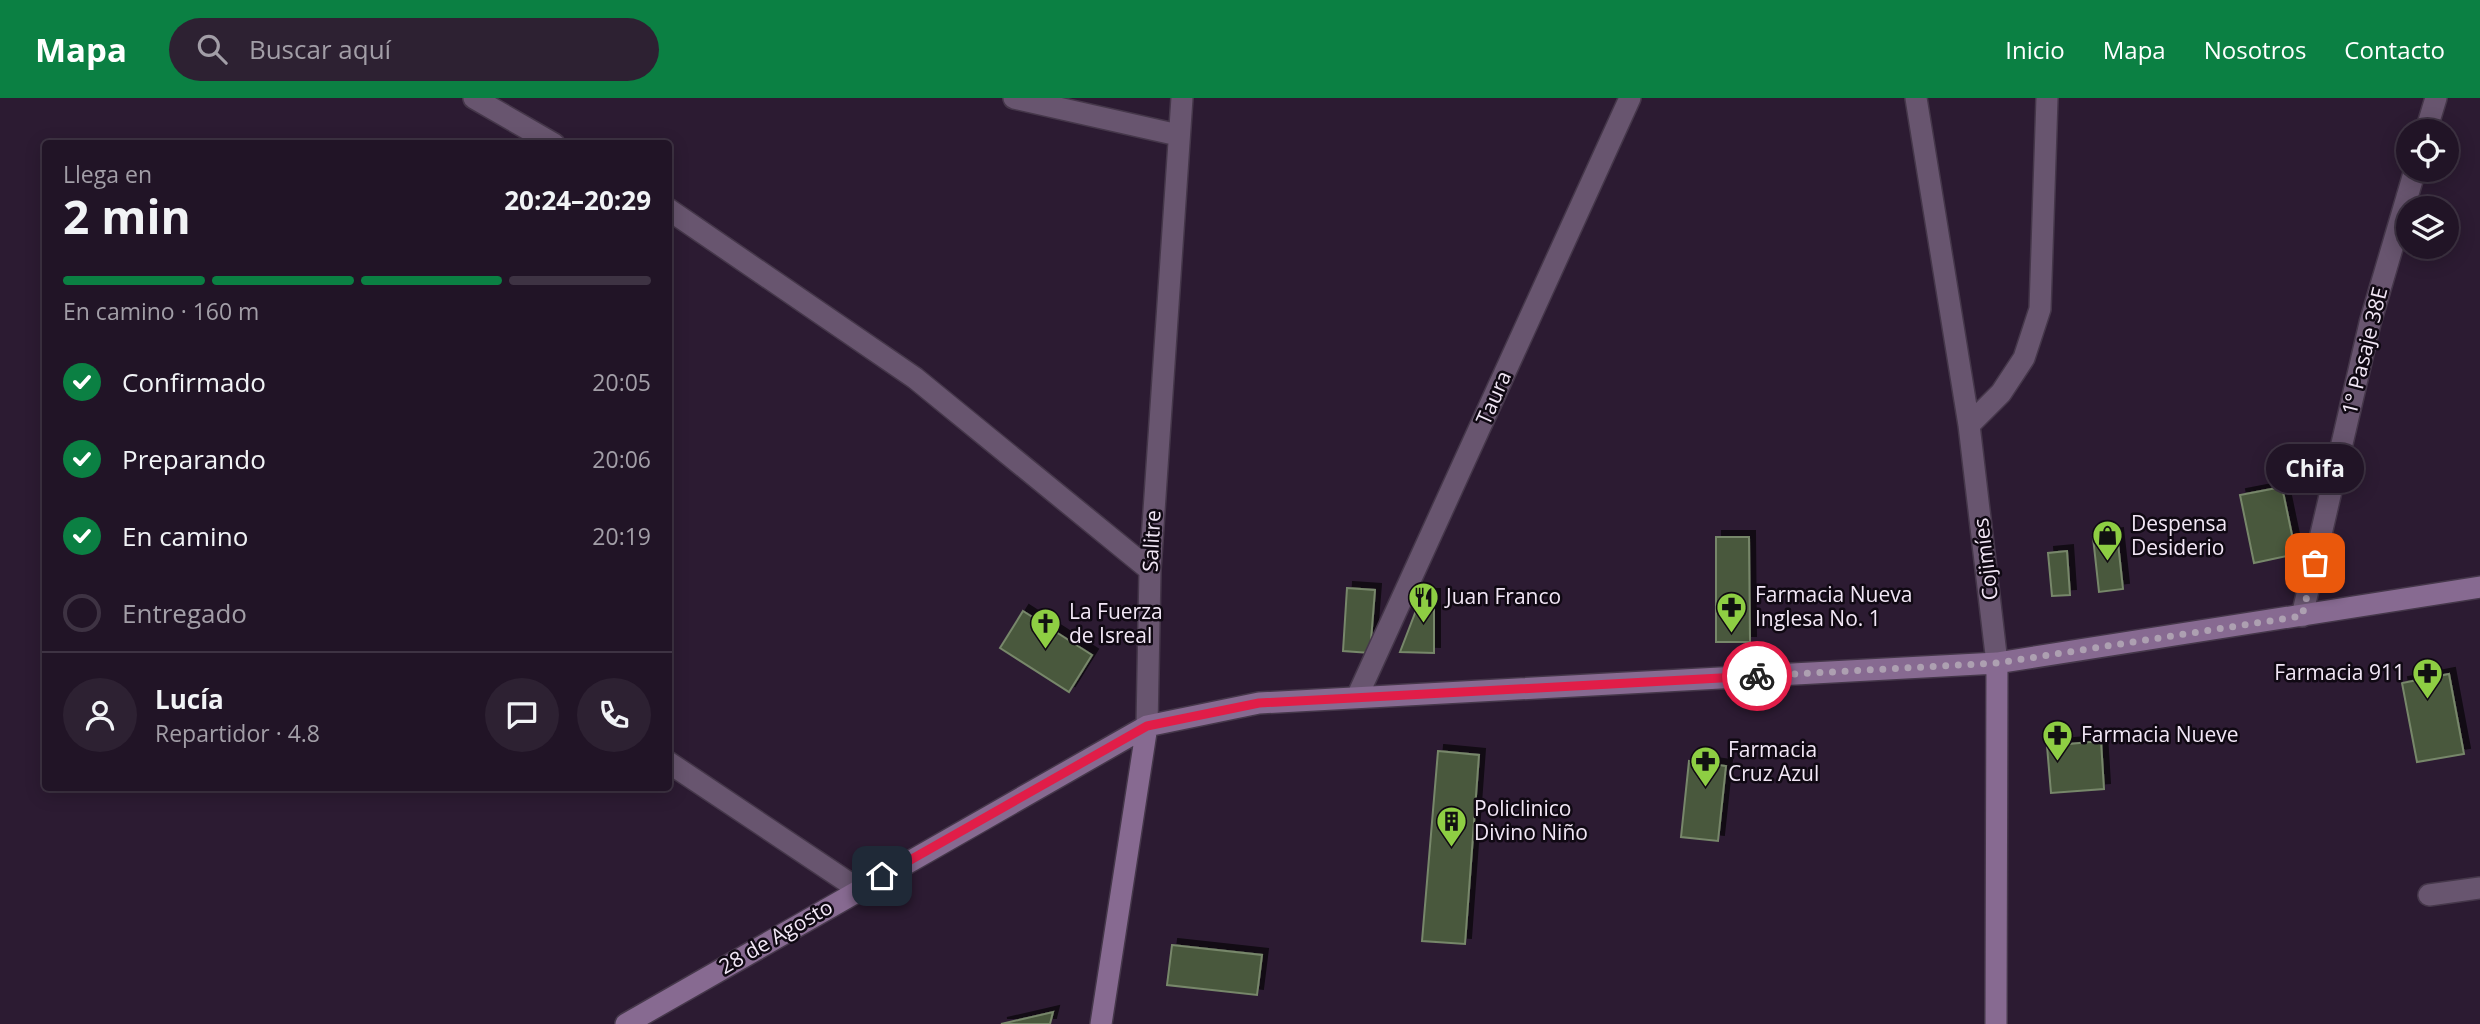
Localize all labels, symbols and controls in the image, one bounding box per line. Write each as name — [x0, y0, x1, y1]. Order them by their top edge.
search box — [169, 18, 659, 81]
text: Mapa — [35, 27, 127, 72]
icon: search — [193, 30, 231, 68]
text: Buscar aquí — [249, 31, 391, 67]
text: Inicio — [2005, 33, 2065, 66]
text: Mapa — [2103, 33, 2166, 66]
text: Nosotros — [2204, 33, 2306, 66]
text: Contacto — [2344, 33, 2445, 66]
map controls — [2396, 119, 2459, 259]
button: locate — [2396, 119, 2459, 182]
text: Llega en — [63, 158, 152, 190]
text: 20:24–20:29 — [504, 182, 651, 218]
text: 2 min — [63, 185, 191, 247]
button: layers — [2396, 196, 2459, 259]
street label: 1° Pasaje 38E — [2335, 284, 2393, 418]
text: En camino · 160 m — [63, 295, 259, 327]
icon: check — [63, 363, 101, 401]
text: Confirmado — [122, 364, 266, 400]
text: 20:05 — [592, 366, 651, 398]
street label: Taura — [1469, 366, 1517, 429]
icon: check — [63, 440, 101, 478]
text: Preparando — [122, 441, 266, 477]
text: 20:06 — [592, 443, 651, 475]
callout: Chifa — [2266, 444, 2364, 493]
text: Chifa — [2285, 452, 2345, 484]
street label: Salitre — [1135, 509, 1167, 572]
place label: Despensa Desiderio — [2131, 509, 2227, 561]
street label: Cojimíes — [1966, 516, 2004, 602]
icon: check — [63, 517, 101, 555]
text: En camino — [122, 518, 248, 554]
shop icon: Despensa Desiderio — [2091, 519, 2125, 563]
text: 20:19 — [592, 520, 651, 552]
pin — [2285, 533, 2345, 593]
icon: bag — [2296, 544, 2334, 582]
restaurant icon: Juan Franco — [1406, 580, 1440, 624]
place label: Farmacia Nueva Inglesa No. 1 — [1755, 580, 1912, 632]
place label: Juan Franco — [1444, 582, 1561, 610]
pharmacy icon: Farmacia Nueva Inglesa No. 1 — [1715, 590, 1749, 634]
text: Entregado — [122, 595, 247, 631]
place label: La Fuerza de Isreal — [1069, 597, 1163, 649]
church icon: La Fuerza de Isreal — [1029, 607, 1063, 651]
courier — [1722, 641, 1792, 711]
pharmacy icon: Farmacia 911 — [2411, 656, 2445, 700]
icon: bike — [1738, 657, 1776, 695]
place label: Farmacia 911 — [2274, 658, 2405, 686]
button: person — [63, 678, 137, 752]
button: chat — [485, 678, 559, 752]
button: phone — [577, 678, 651, 752]
text: Lucía — [155, 681, 224, 717]
text: Repartidor · 4.8 — [155, 717, 320, 749]
pharmacy icon: Farmacia Nueve — [2041, 718, 2075, 762]
place label: Farmacia Nueve — [2081, 720, 2238, 748]
place label: Farmacia Cruz Azul — [1728, 735, 1819, 787]
pharmacy icon: Farmacia Cruz Azul — [1688, 745, 1722, 789]
place label: Policlinico Divino Niño — [1474, 794, 1588, 846]
building icon: Policlinico Divino Niño — [1434, 804, 1468, 848]
pin — [852, 846, 912, 906]
icon: home — [863, 857, 901, 895]
street label: 28 de Agosto — [714, 892, 837, 980]

